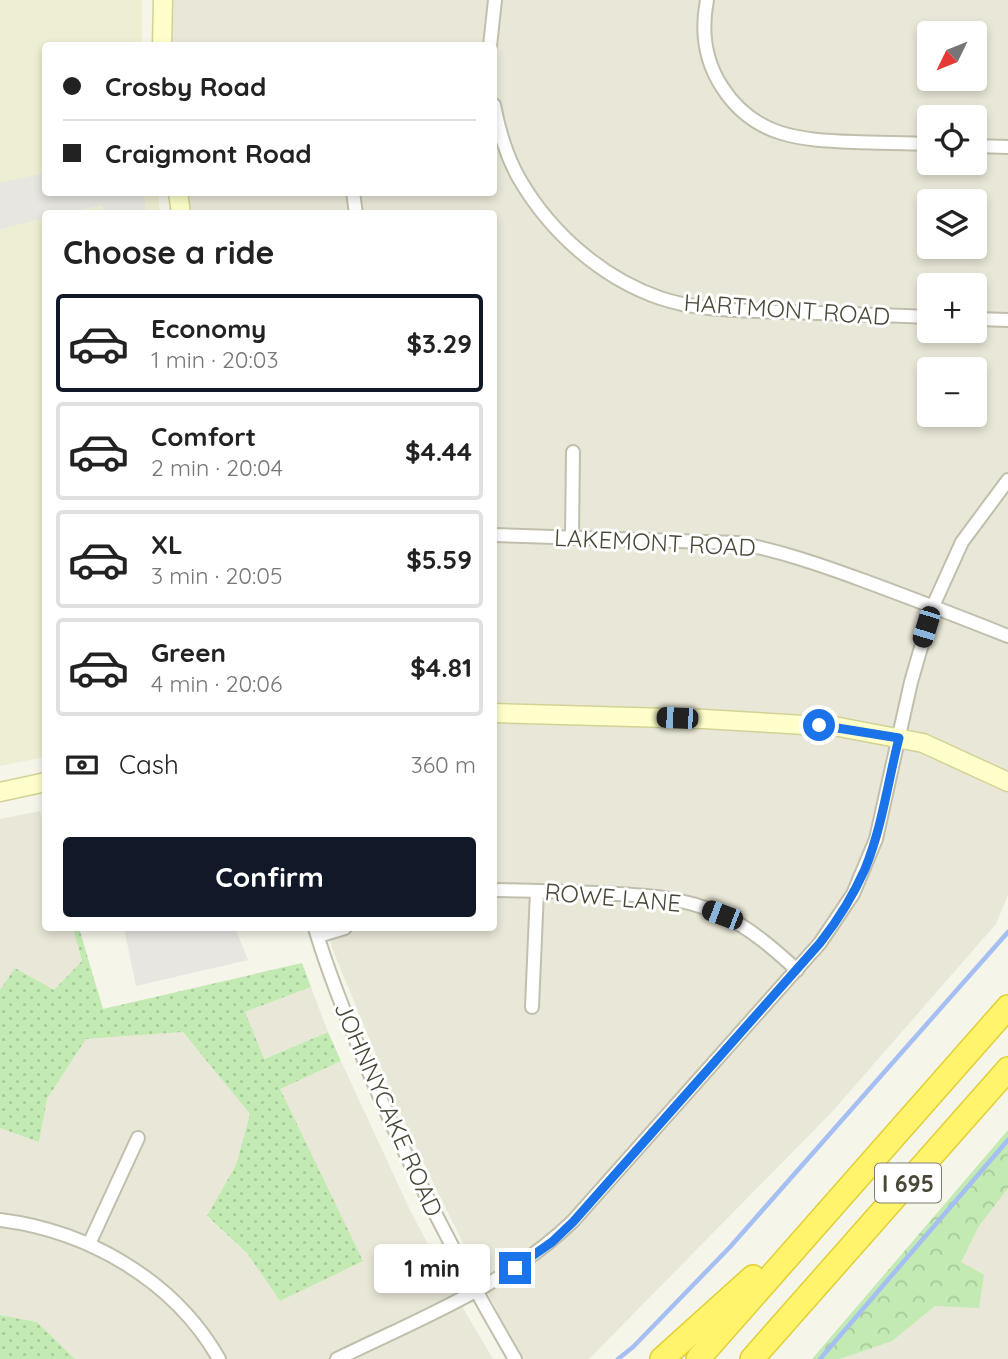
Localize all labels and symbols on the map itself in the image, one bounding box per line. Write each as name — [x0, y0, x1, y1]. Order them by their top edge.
north arrow — [917, 21, 987, 91]
street label: HARTMONT ROAD — [683, 287, 891, 331]
street label: LAKEMONT ROAD — [553, 522, 757, 562]
car — [910, 604, 943, 650]
car — [656, 707, 699, 729]
route start — [803, 709, 835, 741]
street label: ROWE LANE — [544, 876, 682, 918]
car — [699, 898, 746, 932]
street label: JOHNNYCAKE ROAD — [328, 997, 450, 1221]
road number: I 695 — [875, 1164, 941, 1202]
callout: 1 min — [375, 1244, 490, 1292]
route end — [499, 1252, 531, 1284]

